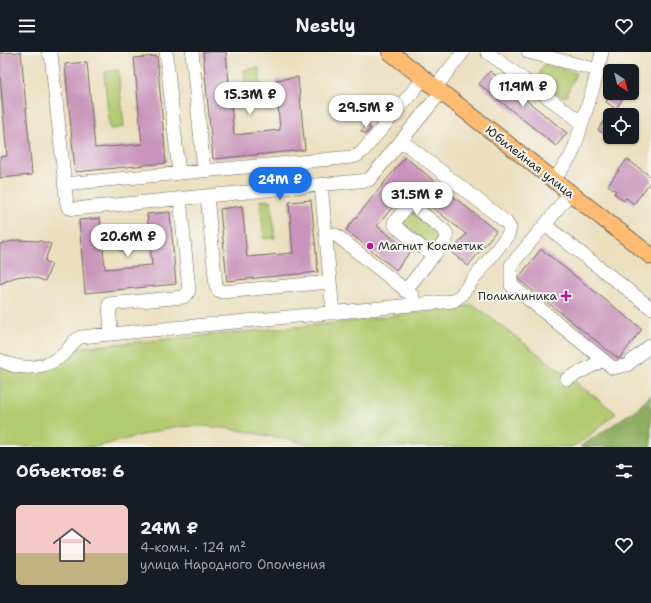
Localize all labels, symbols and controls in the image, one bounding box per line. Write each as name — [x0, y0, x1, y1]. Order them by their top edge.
text: Nestly — [296, 14, 355, 38]
icon: menu — [16, 15, 38, 37]
icon: heart — [613, 15, 635, 37]
north arrow — [603, 64, 639, 100]
map controls — [603, 64, 639, 144]
pin: 11.9M ₽ — [486, 74, 560, 108]
text: 11.9M ₽ — [498, 78, 548, 95]
pin: 15.3M ₽ — [213, 82, 287, 116]
text: 15.3M ₽ — [223, 86, 277, 103]
pin: 29.5M ₽ — [329, 95, 403, 129]
text: 29.5M ₽ — [338, 99, 394, 116]
button: locate — [603, 108, 639, 144]
street label: Юбилейная улица — [482, 122, 578, 202]
pin: 24M ₽ — [252, 167, 308, 201]
text: 24M ₽ — [258, 171, 302, 188]
pin: 31.5M ₽ — [380, 182, 454, 216]
text: 31.5M ₽ — [391, 186, 443, 203]
pin: 20.6M ₽ — [91, 224, 165, 258]
text: 20.6M ₽ — [100, 228, 156, 245]
place label: Магнит Косметик — [378, 238, 484, 254]
marker: Магнит Косметик — [365, 241, 375, 251]
place label: Поликлиника — [478, 288, 558, 304]
marker: Поликлиника — [560, 290, 572, 302]
text: Объектов: 6 — [16, 460, 125, 482]
icon: filters — [613, 460, 635, 482]
text: 24M ₽ — [140, 517, 198, 539]
icon: home — [48, 521, 96, 569]
icon: heart — [613, 534, 635, 556]
text: 4-комн. · 124 m² — [140, 539, 246, 556]
text: улица Народного Ополчения — [140, 556, 326, 573]

